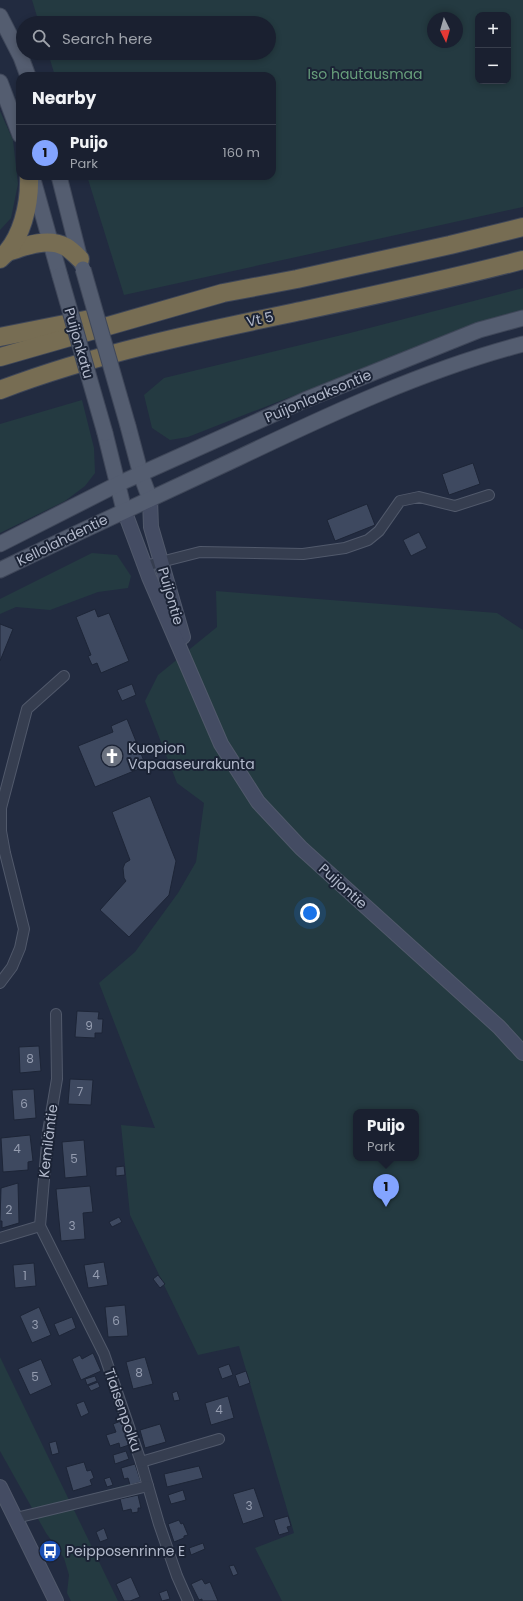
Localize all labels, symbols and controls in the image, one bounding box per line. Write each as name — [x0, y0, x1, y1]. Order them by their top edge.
north arrow — [427, 12, 463, 48]
map controls — [475, 12, 511, 84]
button: + — [475, 12, 511, 48]
search box — [16, 16, 276, 60]
icon: search — [30, 27, 52, 49]
text: Search here — [62, 28, 152, 49]
button: − — [475, 48, 511, 84]
park label: Iso hautausmaa — [307, 64, 423, 84]
text: Nearby — [32, 86, 96, 110]
text: Puijo — [70, 132, 108, 153]
text: 1 — [43, 143, 47, 162]
text: 160 m — [223, 143, 260, 162]
text: Park — [70, 154, 98, 173]
street label: Puijonkatu — [59, 305, 99, 381]
street label: Vt 5 — [245, 306, 275, 332]
street label: Puijonlaaksontie — [262, 364, 375, 427]
street label: Kellolahdentie — [13, 509, 111, 571]
street label: Puijontie — [153, 565, 189, 627]
place label: Kuopion Vapaaseurakunta — [128, 738, 255, 774]
church icon: Kuopion Vapaaseurakunta — [99, 743, 125, 769]
street label: Puijontie — [314, 859, 372, 913]
your location — [300, 903, 320, 923]
house number: 9 — [85, 1017, 93, 1034]
house number: 8 — [26, 1050, 34, 1067]
house number: 7 — [77, 1083, 84, 1100]
house number: 6 — [20, 1095, 28, 1112]
street label: Kemiläntie — [34, 1103, 62, 1179]
popup — [353, 1109, 419, 1161]
text: Puijo — [367, 1115, 405, 1136]
text: Park — [367, 1137, 395, 1156]
house number: 4 — [13, 1140, 21, 1157]
house number: 5 — [70, 1150, 78, 1167]
pin: 1 — [373, 1174, 399, 1207]
house number: 2 — [6, 1201, 13, 1218]
house number: 3 — [68, 1217, 76, 1234]
house number: 4 — [92, 1266, 100, 1283]
house number: 1 — [23, 1267, 27, 1284]
house number: 6 — [112, 1312, 120, 1329]
house number: 3 — [31, 1316, 39, 1333]
house number: 8 — [135, 1364, 143, 1381]
street label: Tiaisenpolku — [99, 1366, 147, 1454]
house number: 5 — [31, 1368, 39, 1385]
house number: 4 — [215, 1401, 223, 1418]
house number: 3 — [245, 1497, 253, 1514]
bus stop icon: Peipposenrinne E — [37, 1538, 63, 1564]
place label: Peipposenrinne E — [66, 1541, 185, 1561]

